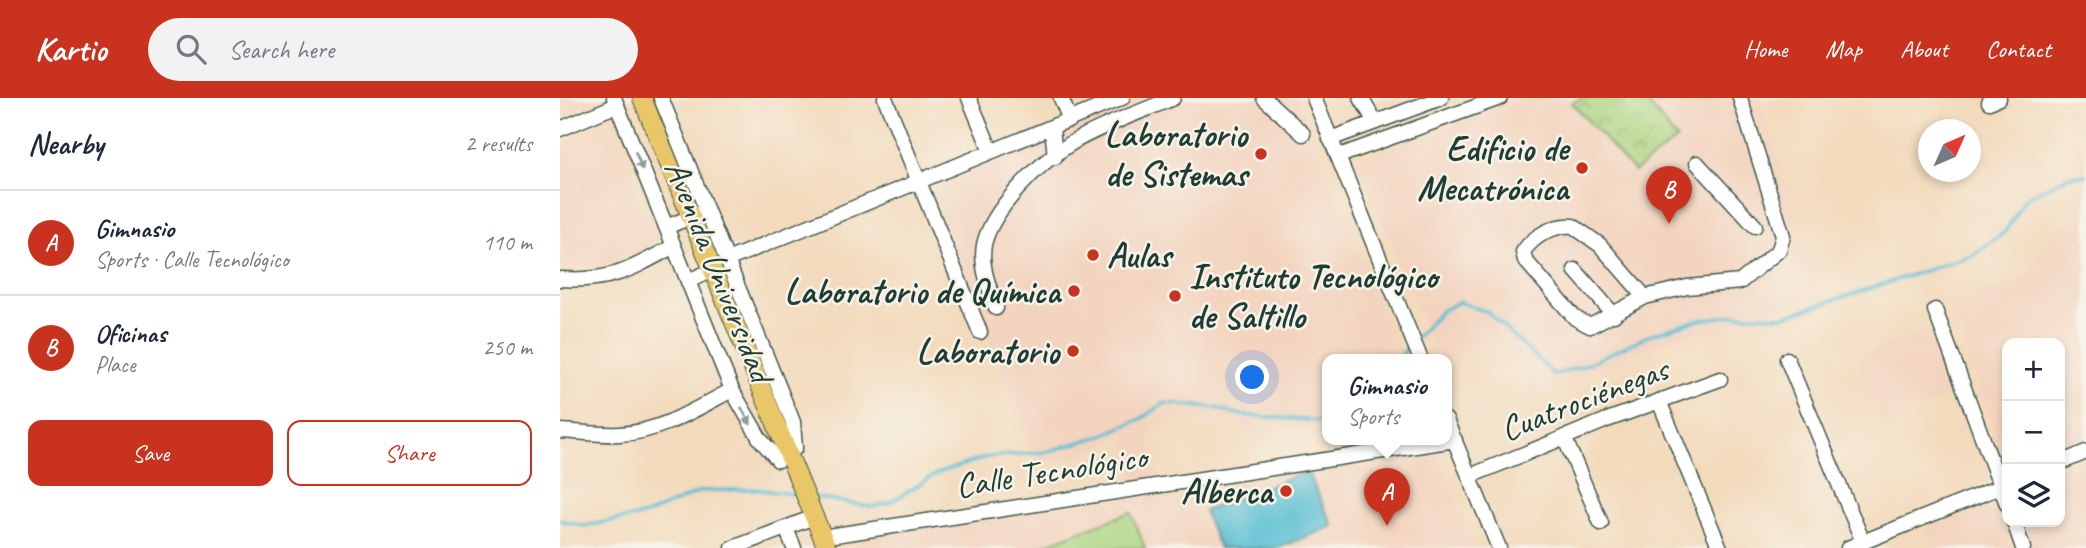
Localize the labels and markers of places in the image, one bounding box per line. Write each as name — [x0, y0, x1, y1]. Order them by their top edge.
place label: Laboratorio de Sistemas — [1105, 112, 1251, 197]
place label: Edificio de Mecatrónica — [1417, 126, 1571, 211]
marker: Laboratorio de Sistemas — [1253, 146, 1269, 162]
marker: Edificio de Mecatrónica — [1574, 160, 1590, 176]
pin: B — [1646, 166, 1692, 224]
place label: Aulas — [1107, 233, 1174, 278]
marker: Aulas — [1085, 247, 1101, 263]
place label: Instituto Tecnológico de Saltillo — [1189, 254, 1441, 339]
place label: Laboratorio de Química — [784, 269, 1063, 314]
marker: Laboratorio de Química — [1066, 283, 1082, 299]
marker: Instituto Tecnológico de Saltillo — [1167, 288, 1183, 304]
place label: Laboratorio — [917, 329, 1061, 374]
marker: Laboratorio — [1065, 343, 1081, 359]
pin: A — [1364, 468, 1410, 526]
place label: Alberca — [1181, 469, 1275, 514]
marker: Alberca — [1278, 483, 1294, 499]

